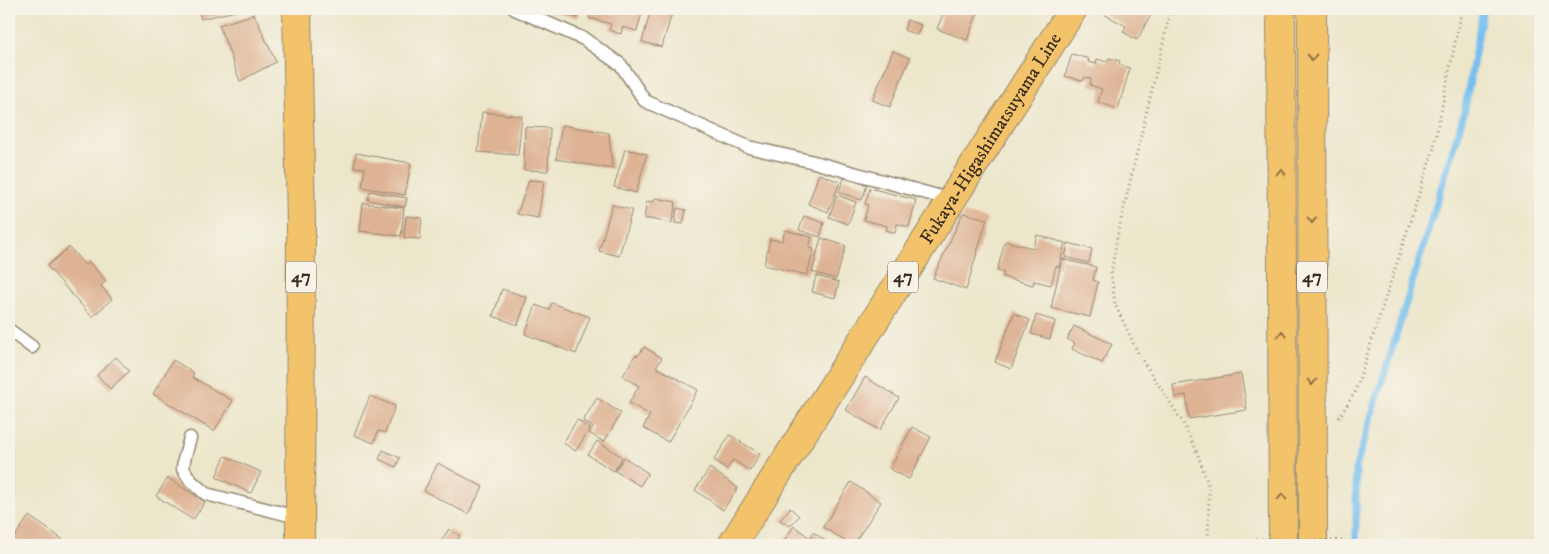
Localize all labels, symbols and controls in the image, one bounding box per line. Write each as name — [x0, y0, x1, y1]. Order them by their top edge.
street label: Fukaya-Higashimatsuyama Line — [915, 28, 1066, 248]
one-way arrow — [1307, 54, 1317, 62]
one-way arrow — [1276, 167, 1286, 175]
one-way arrow — [1307, 216, 1317, 224]
road number: 47 — [286, 262, 316, 292]
road number: 47 — [888, 262, 918, 292]
road number: 47 — [1297, 262, 1327, 292]
one-way arrow — [1277, 330, 1287, 338]
one-way arrow — [1307, 379, 1317, 387]
one-way arrow — [1277, 492, 1287, 500]

